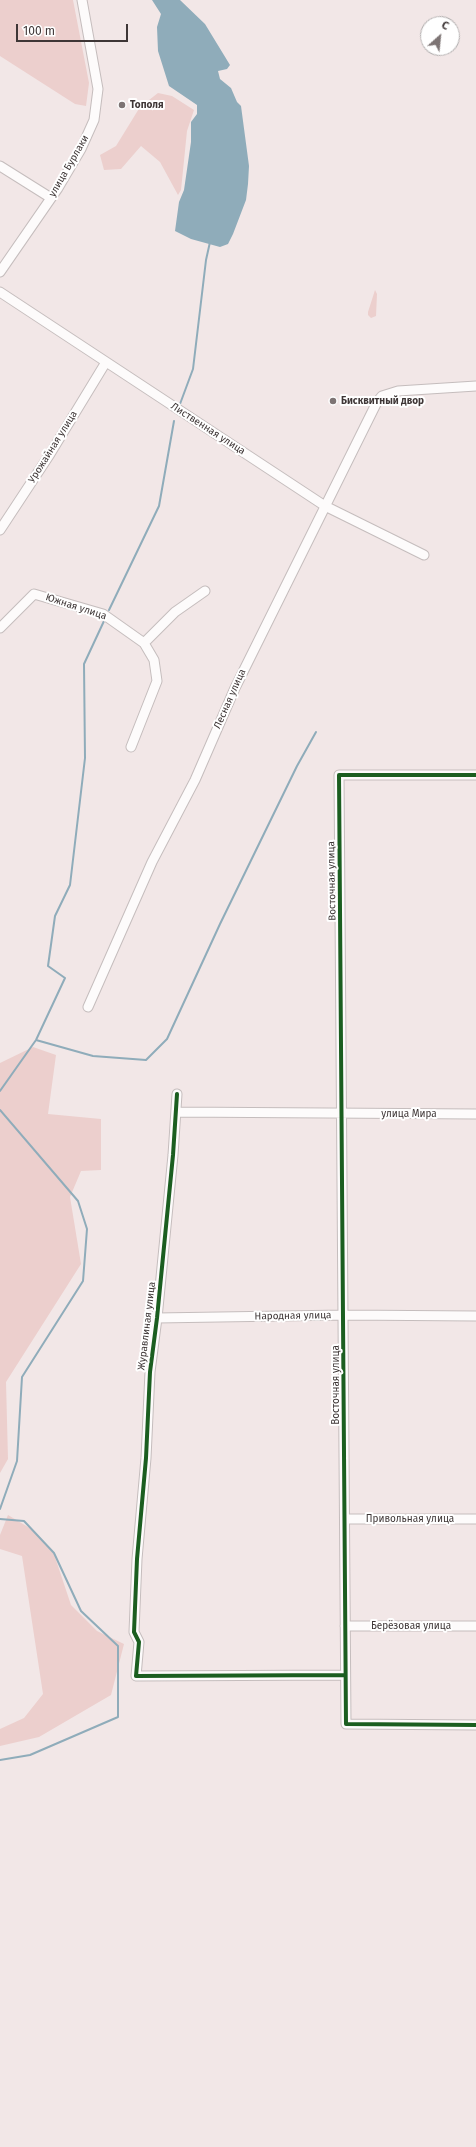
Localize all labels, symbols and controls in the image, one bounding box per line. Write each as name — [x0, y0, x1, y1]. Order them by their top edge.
scale bar — [18, 16, 130, 42]
north arrow — [420, 16, 460, 56]
text: С — [439, 19, 451, 33]
text: 100 m — [23, 24, 55, 38]
place label: Тополя — [130, 99, 164, 111]
marker: Тополя — [117, 100, 127, 110]
street label: улица Бурлаки — [46, 133, 92, 199]
place label: Бисквитный двор — [341, 395, 424, 407]
marker: Бисквитный двор — [328, 396, 338, 406]
street label: Лиственная улица — [169, 400, 247, 458]
street label: Урожайная улица — [26, 409, 80, 485]
street label: Южная улица — [44, 591, 108, 623]
street label: Лесная улица — [211, 667, 249, 731]
street label: Восточная улица — [325, 841, 339, 921]
street label: улица Мира — [381, 1108, 437, 1120]
street label: Журавлиная улица — [136, 1281, 158, 1371]
street label: Народная улица — [254, 1309, 332, 1323]
street label: Восточная улица — [330, 1345, 342, 1425]
street label: Привольная улица — [366, 1513, 454, 1525]
street label: Берёзовая улица — [371, 1620, 451, 1632]

